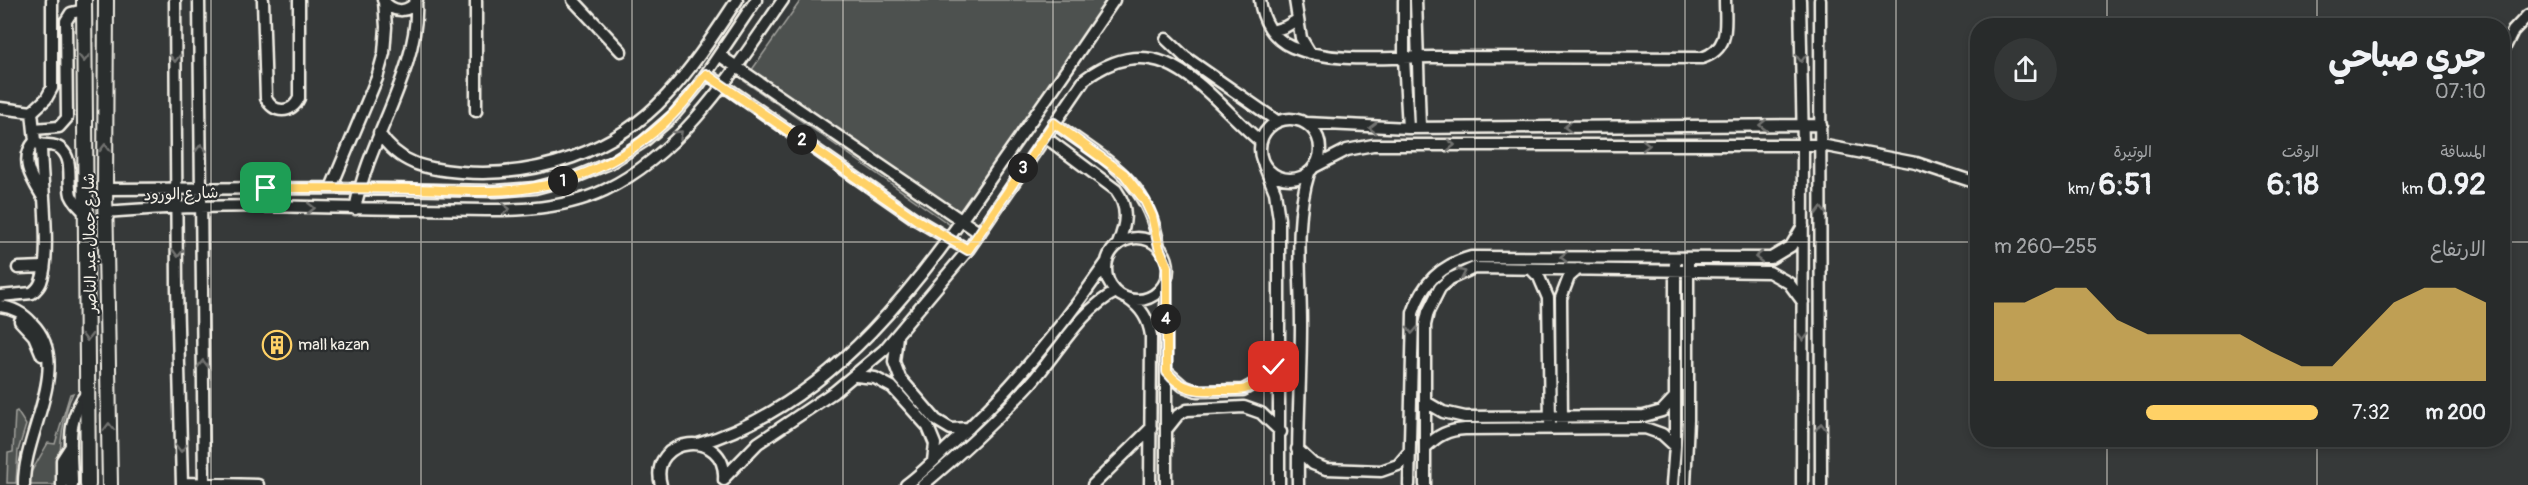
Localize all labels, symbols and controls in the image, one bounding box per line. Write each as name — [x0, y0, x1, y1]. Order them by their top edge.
text: جري صباحي — [2328, 36, 2486, 77]
button: share — [1994, 38, 2057, 101]
one-way arrow — [78, 54, 90, 63]
one-way arrow — [169, 54, 181, 63]
one-way arrow — [1795, 54, 1807, 63]
text: 07:10 — [2435, 79, 2486, 104]
one-way arrow — [1758, 119, 1767, 131]
one-way arrow — [1368, 121, 1377, 134]
one-way arrow — [1563, 121, 1572, 133]
pin: 2 — [787, 125, 817, 155]
text: 2 — [798, 130, 806, 150]
one-way arrow — [672, 131, 683, 142]
one-way arrow — [1447, 139, 1456, 151]
one-way arrow — [1642, 139, 1651, 151]
text: الوتيرة — [2113, 142, 2152, 162]
text: الوقت — [2282, 142, 2319, 162]
text: المسافة — [2440, 142, 2486, 162]
one-way arrow — [99, 143, 111, 152]
one-way arrow — [195, 143, 207, 152]
pin: 3 — [1008, 153, 1038, 183]
text: 3 — [1019, 158, 1027, 178]
pin — [240, 162, 291, 213]
pin: 1 — [548, 166, 578, 196]
text: 6:51 — [2099, 166, 2152, 203]
text: 6:18 — [2267, 166, 2319, 203]
text: 0.92 — [2427, 166, 2486, 203]
icon: arrive — [249, 171, 282, 204]
text: 1 — [560, 171, 566, 191]
street label: شارع جمال عبد الناصر — [79, 173, 102, 315]
text: /km — [2068, 179, 2099, 199]
text: km — [2402, 179, 2427, 199]
street label: شارع الورود — [143, 183, 219, 206]
one-way arrow — [306, 202, 315, 215]
one-way arrow — [501, 203, 510, 215]
one-way arrow — [1815, 206, 1827, 215]
text: 255–260 m — [1994, 234, 2097, 259]
text: الارتفاع — [2430, 237, 2486, 262]
one-way arrow — [171, 249, 184, 258]
one-way arrow — [1559, 251, 1568, 263]
one-way arrow — [1754, 251, 1763, 264]
one-way arrow — [1455, 269, 1466, 281]
pin: 4 — [1151, 304, 1181, 334]
text: 4 — [1161, 309, 1171, 329]
one-way arrow — [1405, 325, 1418, 334]
building icon: mall kazan — [261, 329, 293, 361]
one-way arrow — [81, 333, 93, 342]
one-way arrow — [1797, 333, 1809, 342]
place label: mall kazan — [298, 335, 369, 355]
pin — [1248, 341, 1299, 392]
icon: check — [1257, 350, 1290, 383]
one-way arrow — [197, 359, 209, 368]
text: 7:32 — [2352, 400, 2390, 425]
text: 200 m — [2425, 400, 2486, 425]
one-way arrow — [103, 422, 115, 431]
one-way arrow — [1815, 422, 1827, 431]
one-way arrow — [175, 444, 187, 453]

